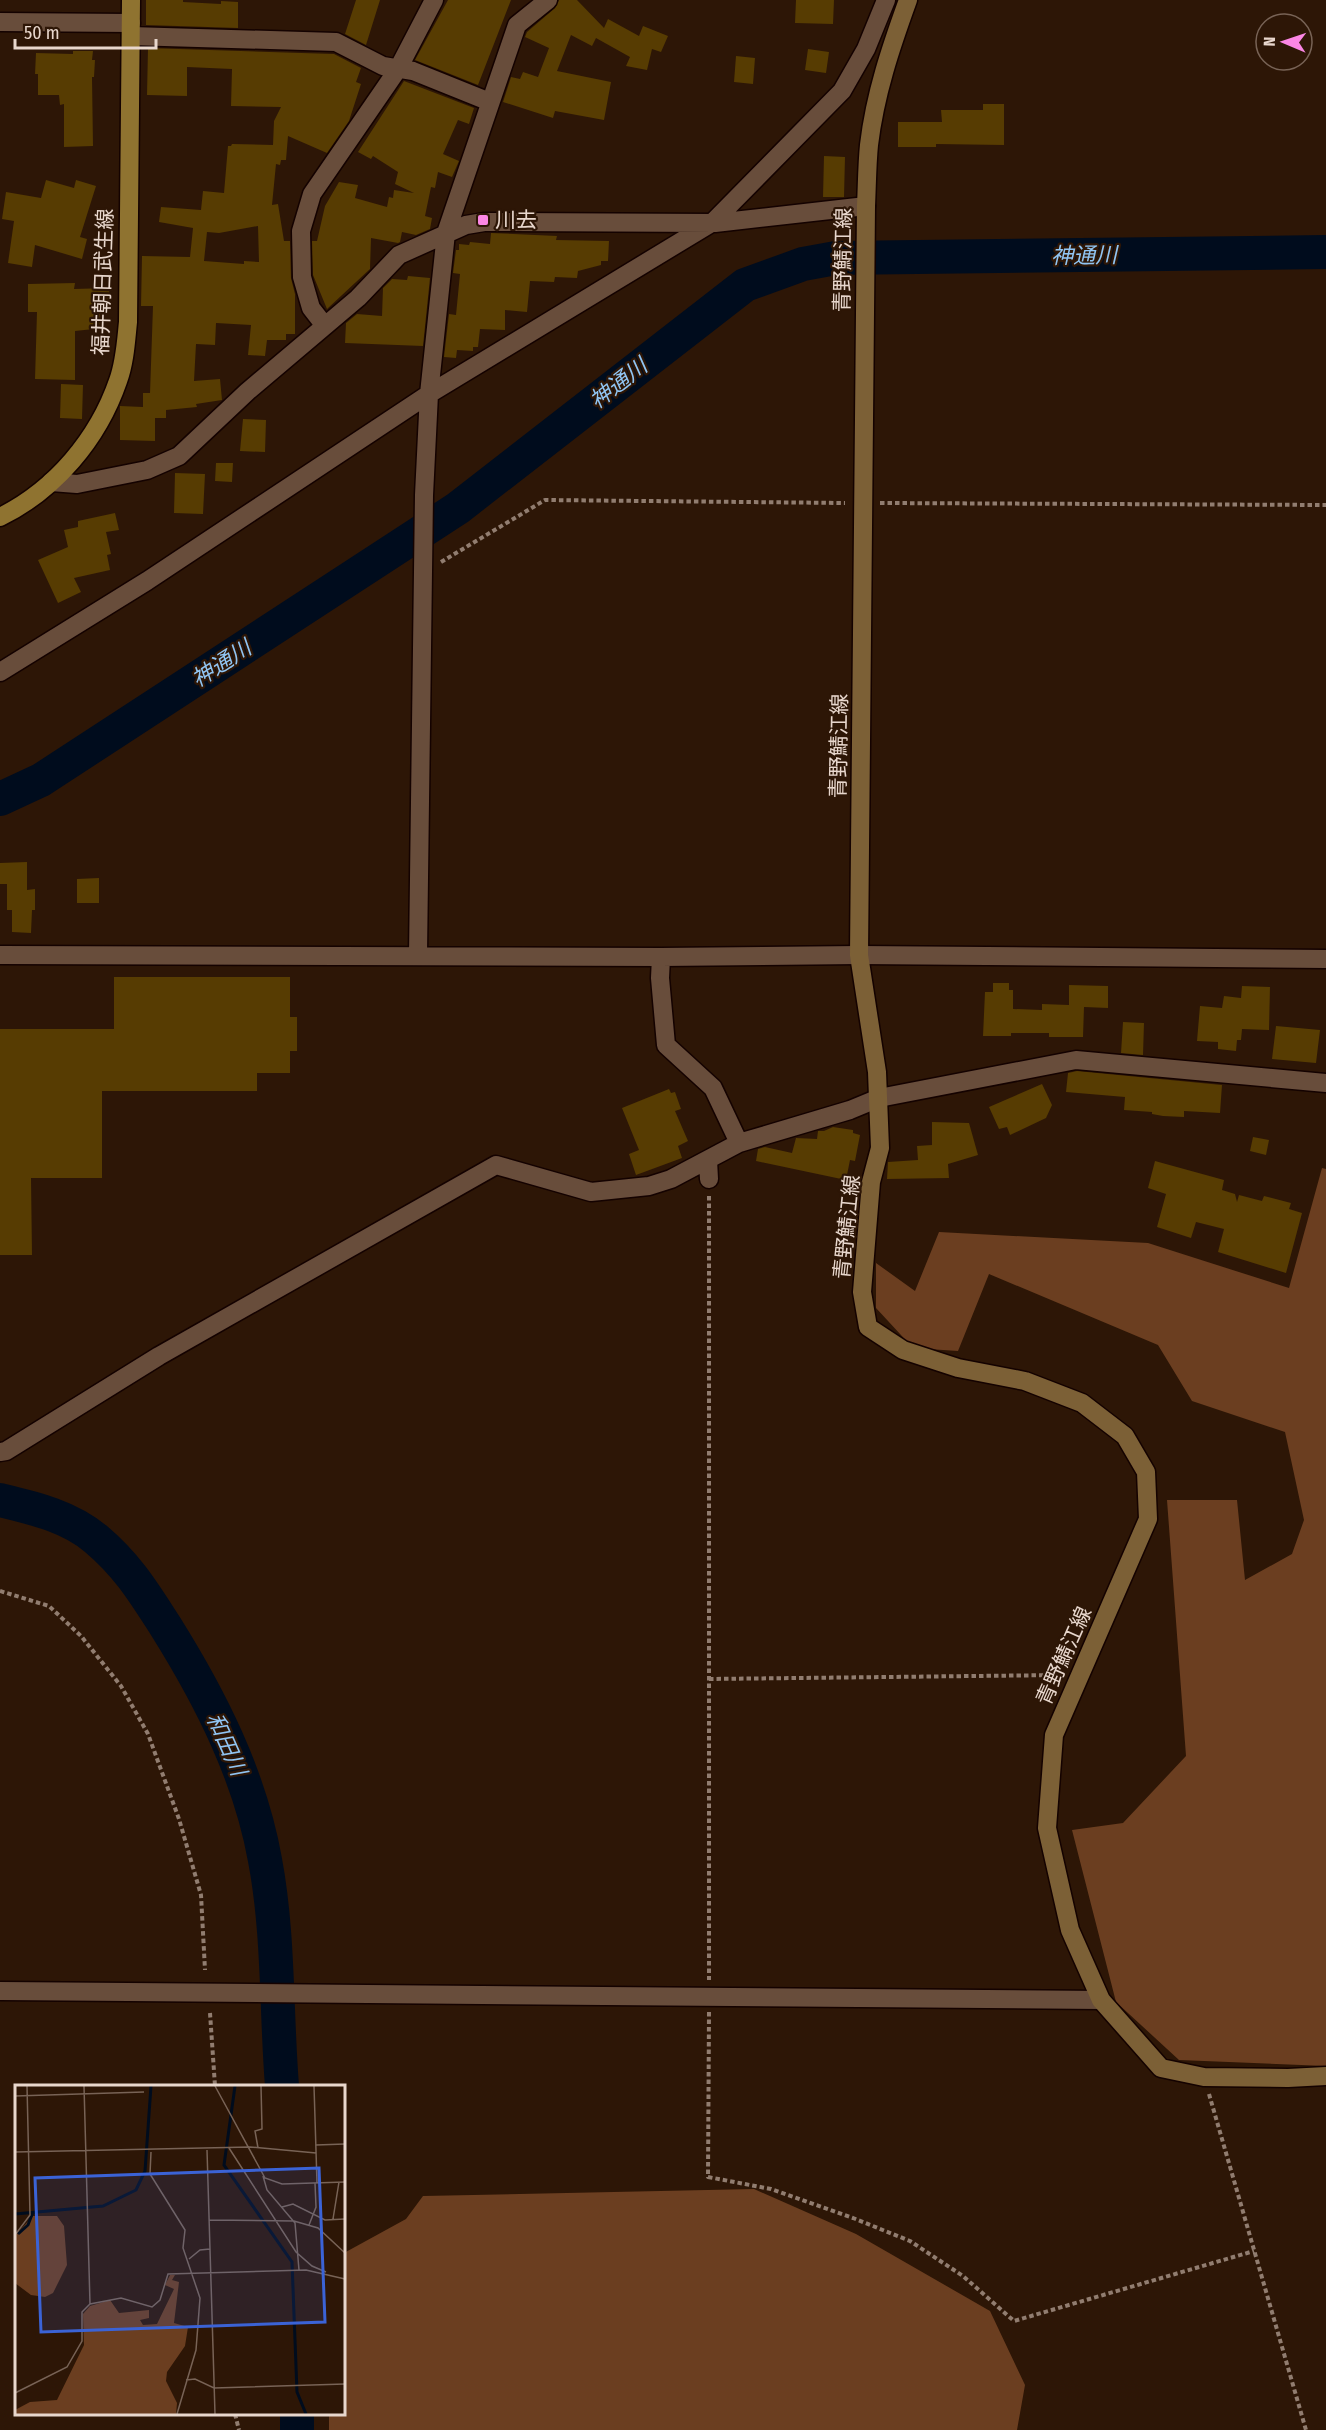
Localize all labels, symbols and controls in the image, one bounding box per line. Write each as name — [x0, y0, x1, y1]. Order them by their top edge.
scale bar — [15, 12, 156, 50]
north arrow — [1254, 12, 1314, 72]
text: 50 m — [24, 22, 60, 44]
text: N — [1260, 36, 1279, 47]
place label: 川去 — [495, 207, 537, 233]
street label: 青野鯖江線 — [829, 207, 857, 313]
street label: 福井朝日武生線 — [87, 208, 119, 356]
marker: 川去 — [476, 213, 490, 227]
water label: 神通川 — [1051, 241, 1119, 270]
water label: 神通川 — [584, 351, 654, 414]
water label: 神通川 — [186, 633, 258, 693]
street label: 青野鯖江線 — [825, 693, 853, 799]
street label: 青野鯖江線 — [829, 1173, 865, 1281]
street label: 青野鯖江線 — [1031, 1603, 1097, 1709]
water label: 和田川 — [201, 1709, 253, 1782]
inset map — [15, 2085, 345, 2415]

